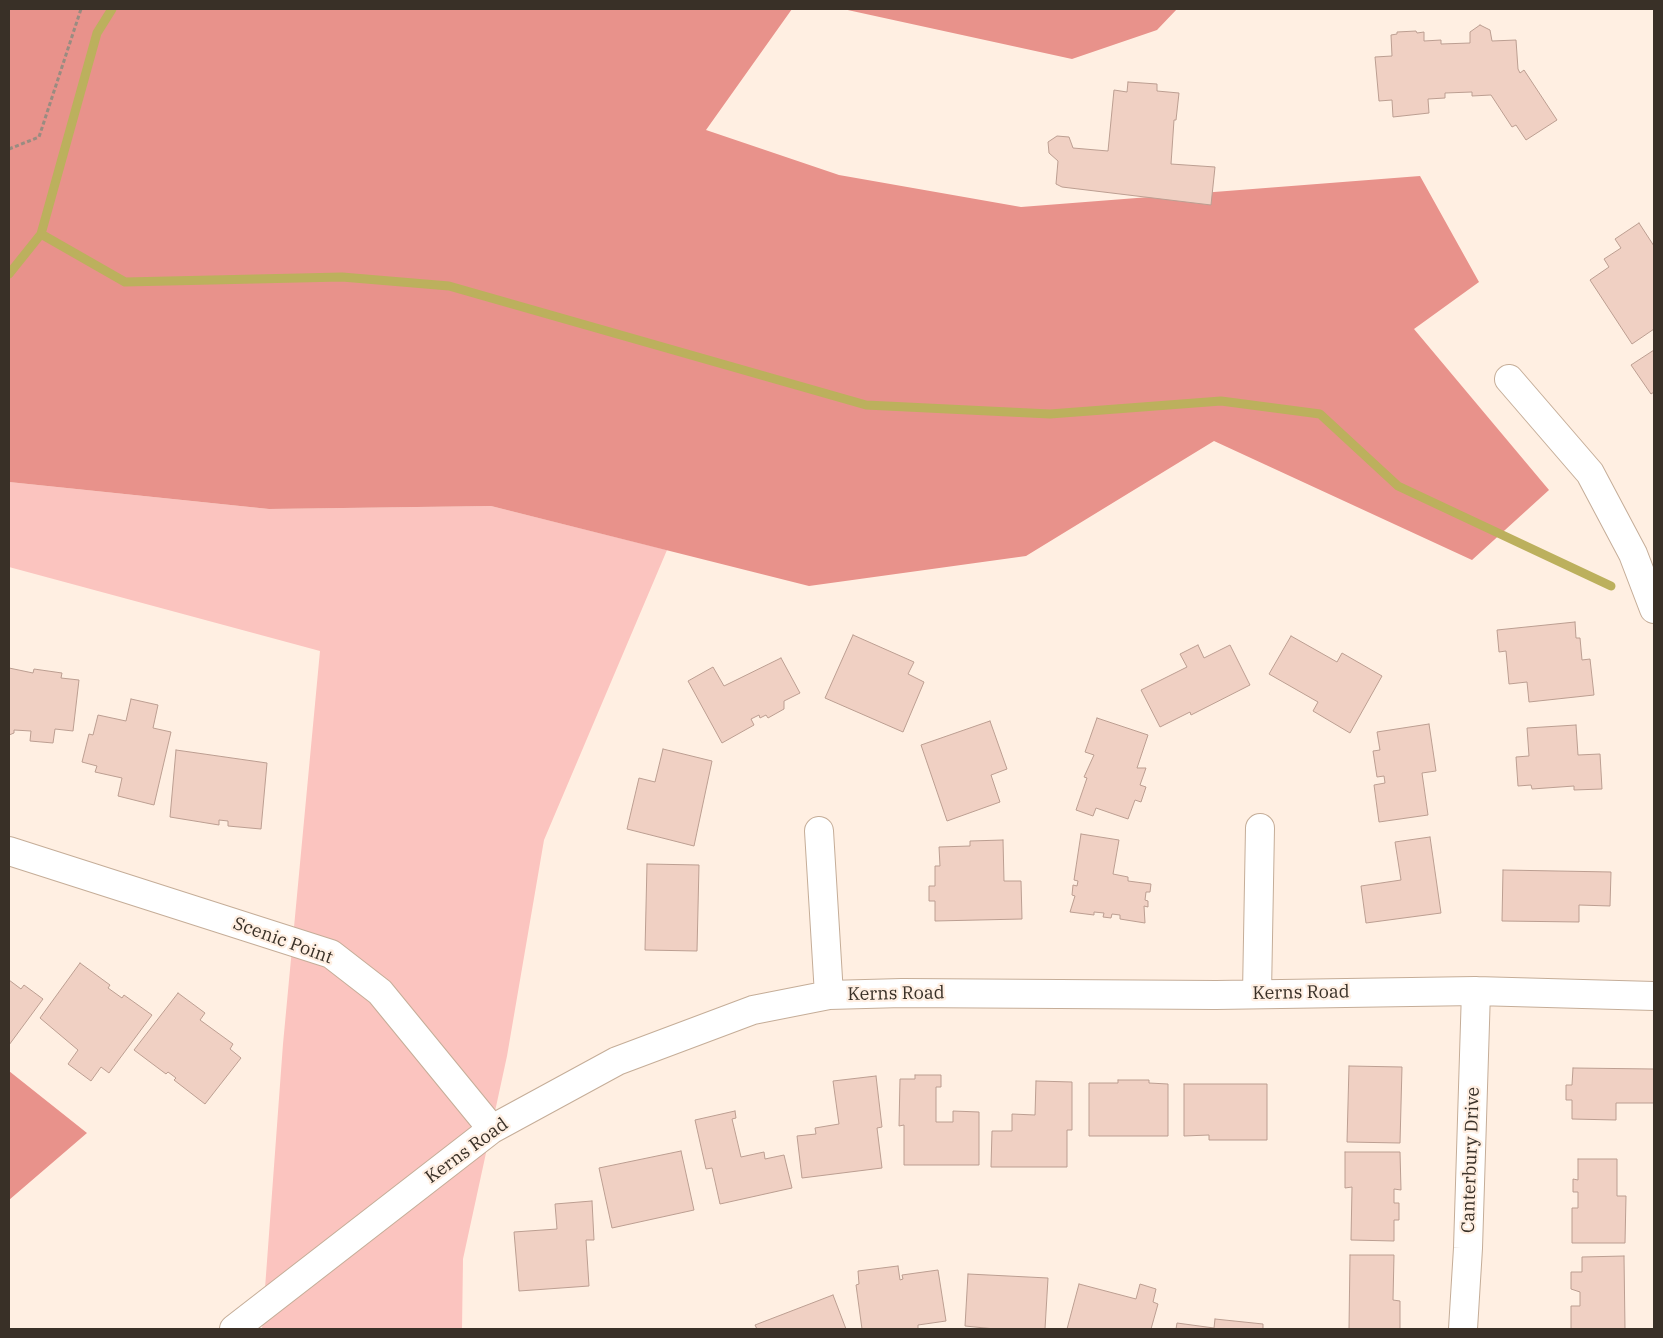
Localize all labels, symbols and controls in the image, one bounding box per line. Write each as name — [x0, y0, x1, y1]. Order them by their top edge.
street label: Scenic Point — [230, 913, 336, 969]
street label: Kerns Road — [1252, 981, 1350, 1005]
street label: Kerns Road — [847, 982, 945, 1006]
street label: Canterbury Drive — [1458, 1086, 1484, 1234]
street label: Kerns Road — [421, 1114, 513, 1188]

